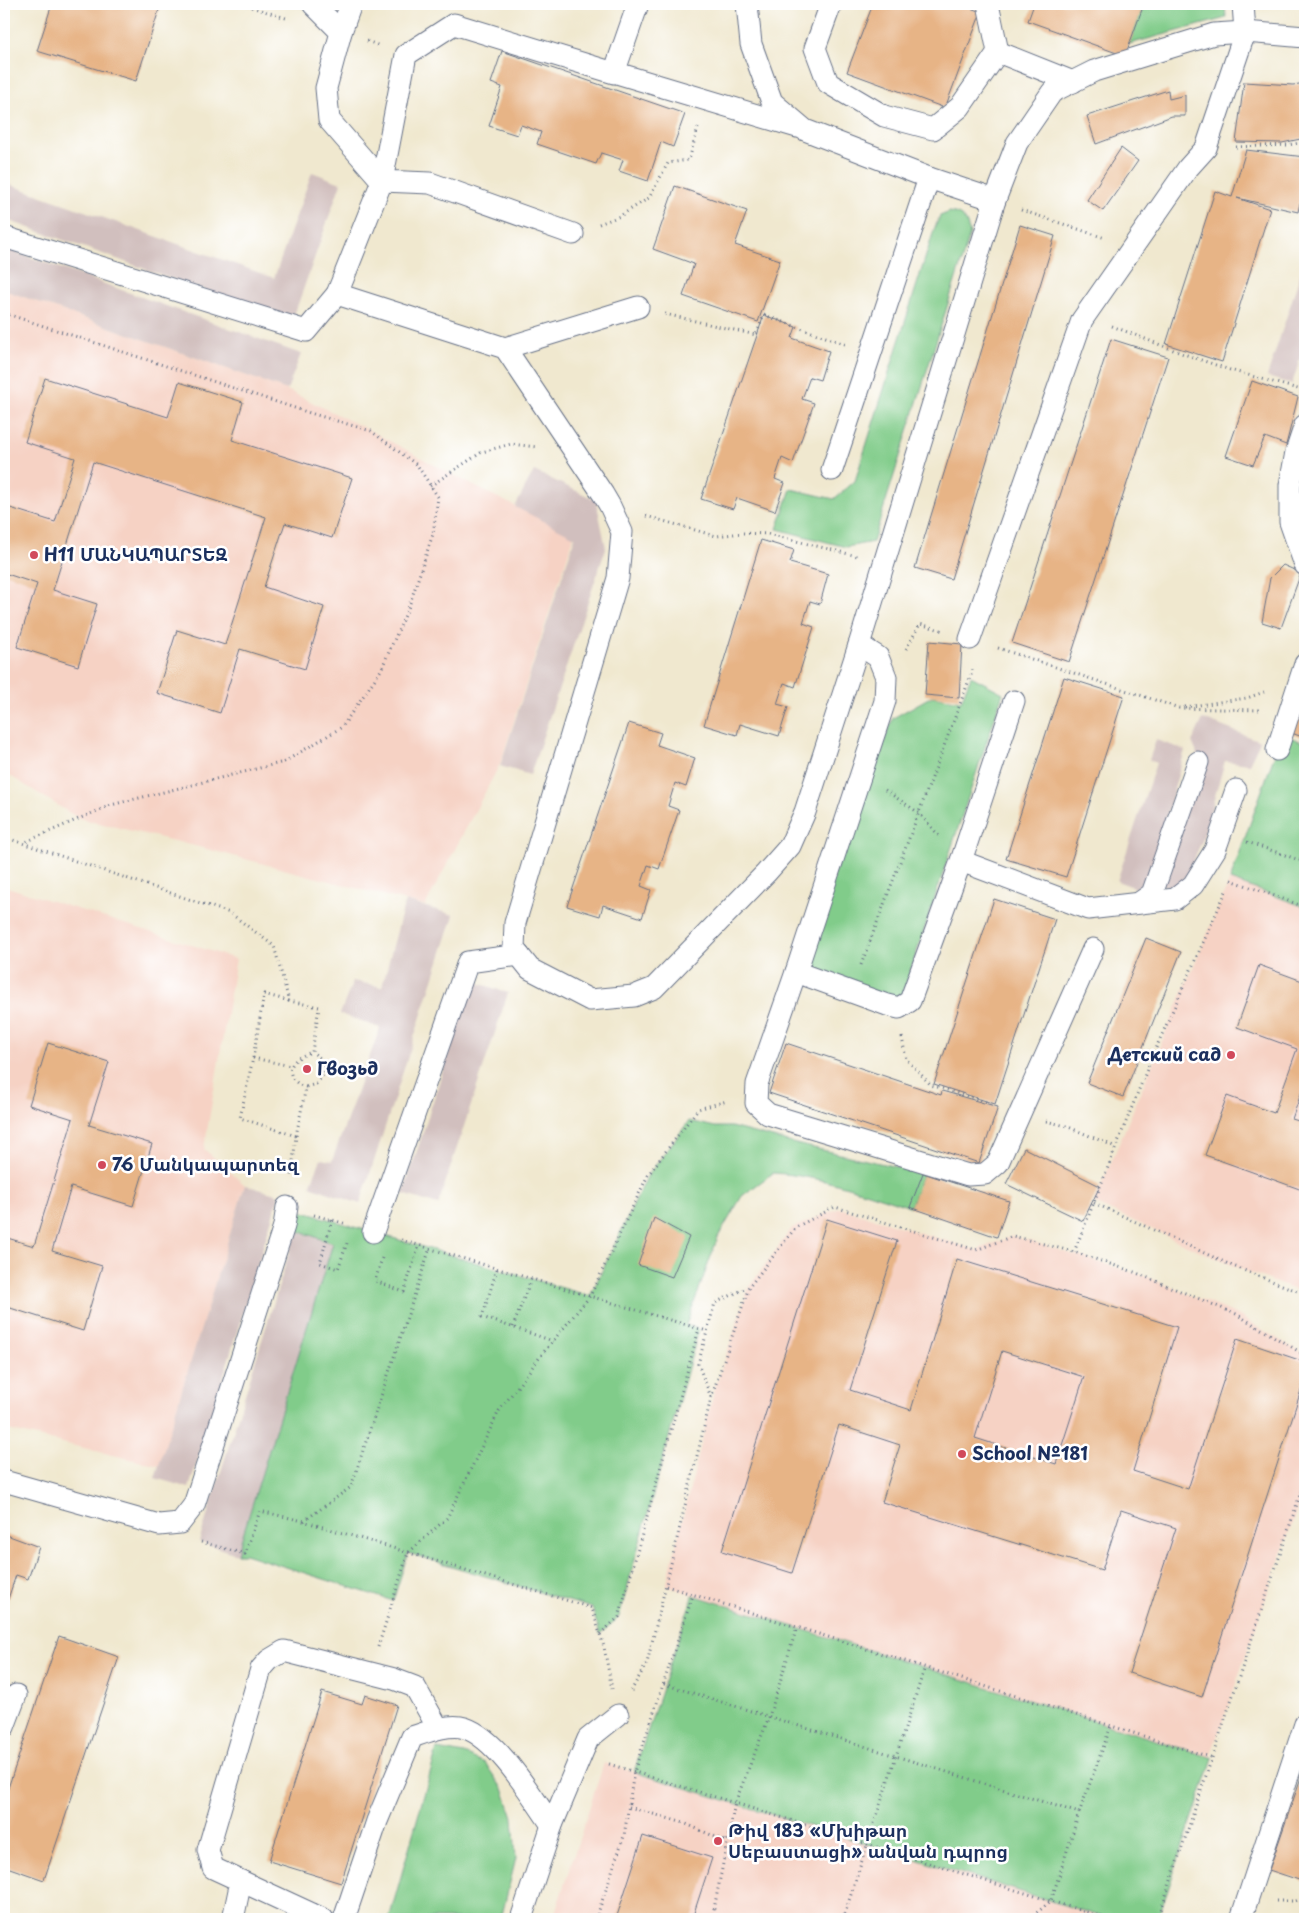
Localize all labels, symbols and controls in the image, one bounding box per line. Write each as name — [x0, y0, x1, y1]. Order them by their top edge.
place label: H11 ՄԱՆԿԱՊԱՐՏԵԶ — [44, 540, 228, 567]
marker: H11 ՄԱՆԿԱՊԱՐՏԵԶ — [28, 549, 40, 561]
place label: Детский сад — [1107, 1040, 1221, 1067]
marker: Детский сад — [1225, 1049, 1237, 1061]
place label: Гвозьд — [317, 1054, 378, 1081]
marker: Гвозьд — [301, 1063, 313, 1075]
place label: 76 Մանկապարտեզ — [112, 1150, 300, 1177]
marker: 76 Մանկապարտեզ — [96, 1159, 108, 1171]
place label: School №181 — [972, 1439, 1088, 1466]
marker: School №181 — [956, 1448, 968, 1460]
place label: Թիվ 183 «Մխիթար Սեբաստացի» անվան դպրոց — [728, 1816, 1008, 1864]
marker: Թիվ 183 «Մխիթար Սեբաստացի» անվան դպրոց — [712, 1835, 724, 1847]

